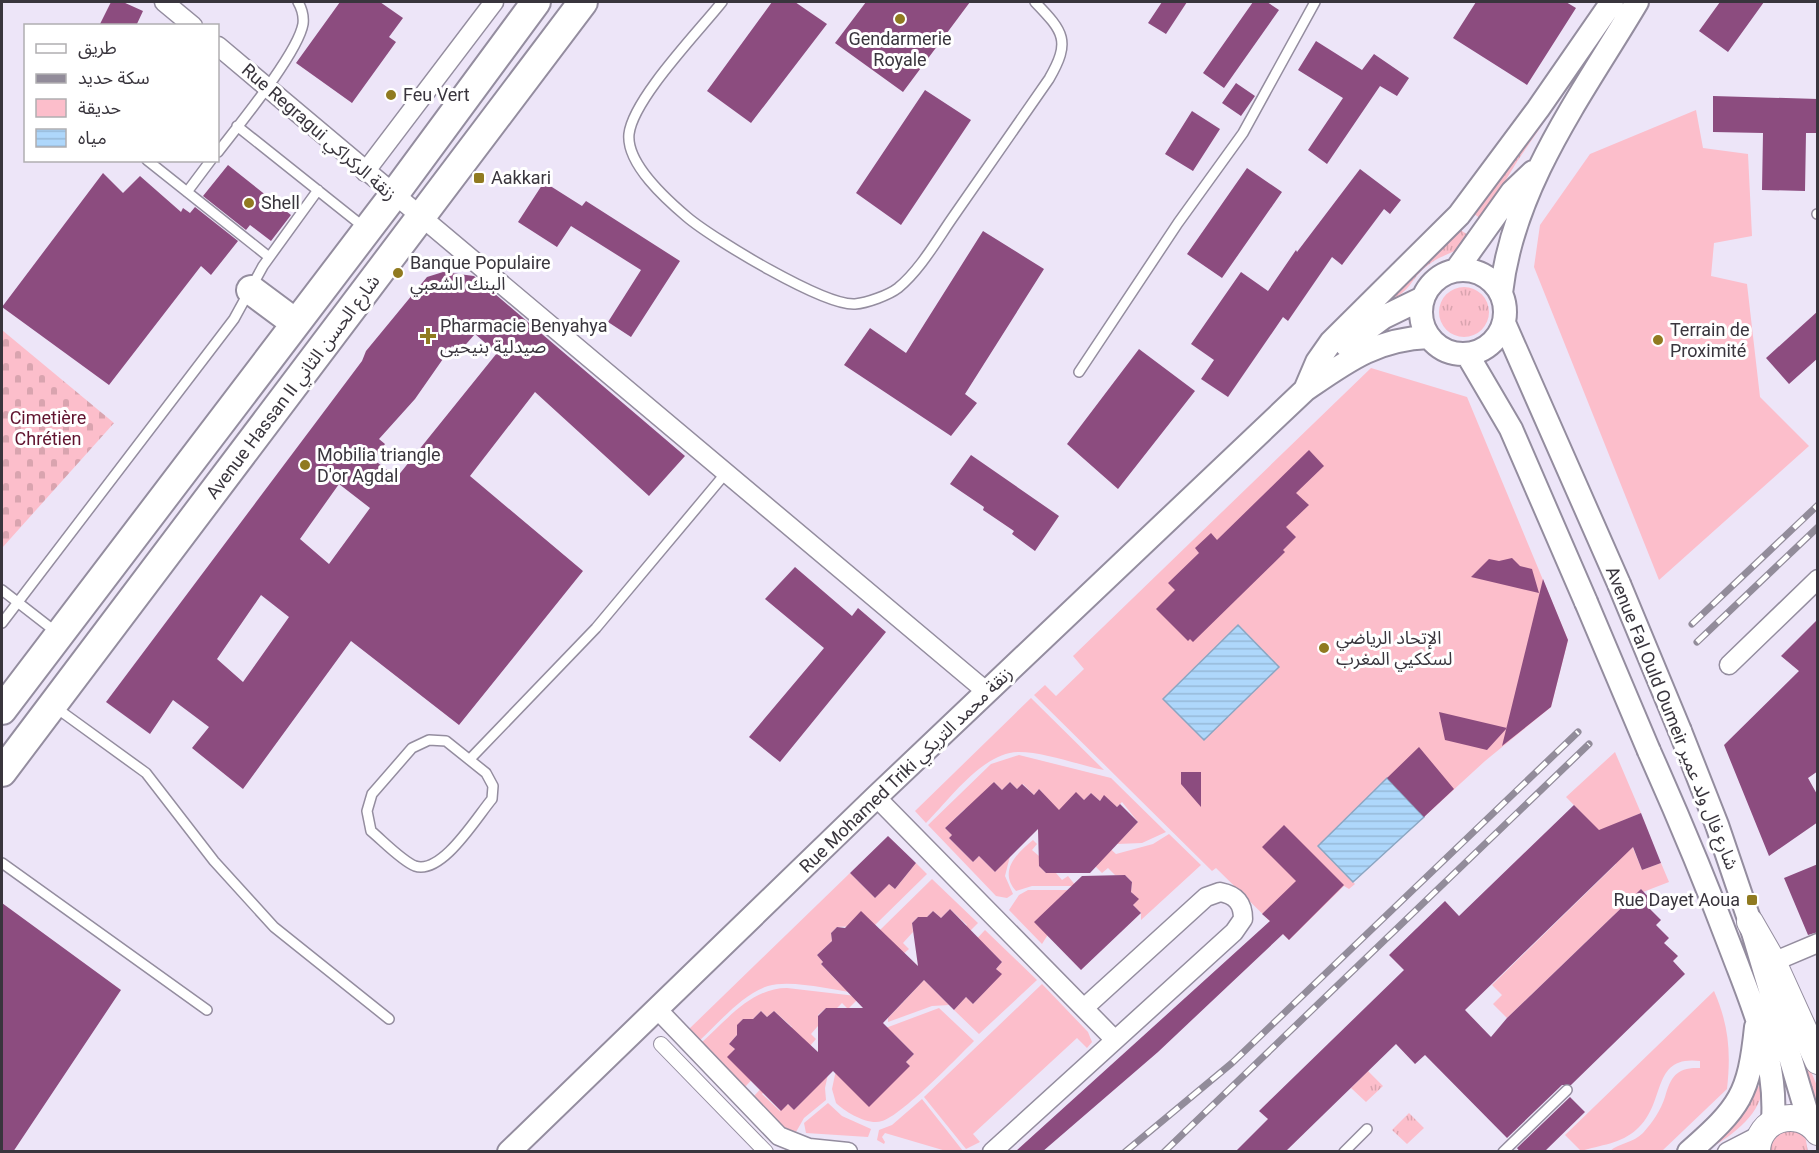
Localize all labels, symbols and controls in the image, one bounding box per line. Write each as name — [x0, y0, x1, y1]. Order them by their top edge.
marker: Gendarmerie Royale — [893, 12, 907, 26]
legend — [24, 24, 219, 162]
place label: Gendarmerie Royale — [848, 28, 952, 70]
text: طريق — [78, 37, 117, 59]
street label: Rue Regragui زنقة الركراكي — [236, 59, 401, 207]
text: سكة حديد — [78, 67, 150, 88]
place label: Feu Vert — [403, 84, 470, 105]
marker: Feu Vert — [384, 88, 398, 102]
text: حديقة — [78, 97, 121, 118]
text: مياه — [78, 127, 107, 148]
place label: Aakkari — [491, 167, 551, 188]
marker: Aakkari — [472, 171, 486, 185]
place label: Shell — [261, 192, 300, 213]
marker: Shell — [242, 196, 256, 210]
place label: Banque Populaire البنك الشعبي — [410, 252, 551, 297]
marker: Banque Populaire البنك الشعبي — [391, 266, 405, 280]
street label: Avenue Hassan II شارع الحسن الثاني — [201, 271, 387, 505]
place label: Pharmacie Benyahya صيدلية بنيحيى — [440, 315, 608, 358]
place label: Terrain de Proximité — [1670, 319, 1750, 361]
marker: Pharmacie Benyahya صيدلية بنيحيى — [421, 329, 435, 343]
marker: Terrain de Proximité — [1651, 333, 1665, 347]
park label: Cimetière Chrétien — [10, 407, 86, 449]
place label: Mobilia triangle D'or Agdal — [317, 444, 441, 486]
marker: Mobilia triangle D'or Agdal — [298, 458, 312, 472]
street label: Avenue Fal Ould Oumeir شارع فال ولد عمير — [1598, 563, 1743, 874]
place label: الإتحاد الرياضي لسككيي المغرب — [1336, 627, 1452, 672]
marker: الإتحاد الرياضي لسككيي المغرب — [1317, 641, 1331, 655]
street label: Rue Mohamed Triki زنقة محمد التريكي — [795, 662, 1018, 879]
place label: Rue Dayet Aoua — [1614, 889, 1740, 910]
marker: Rue Dayet Aoua — [1745, 893, 1759, 907]

